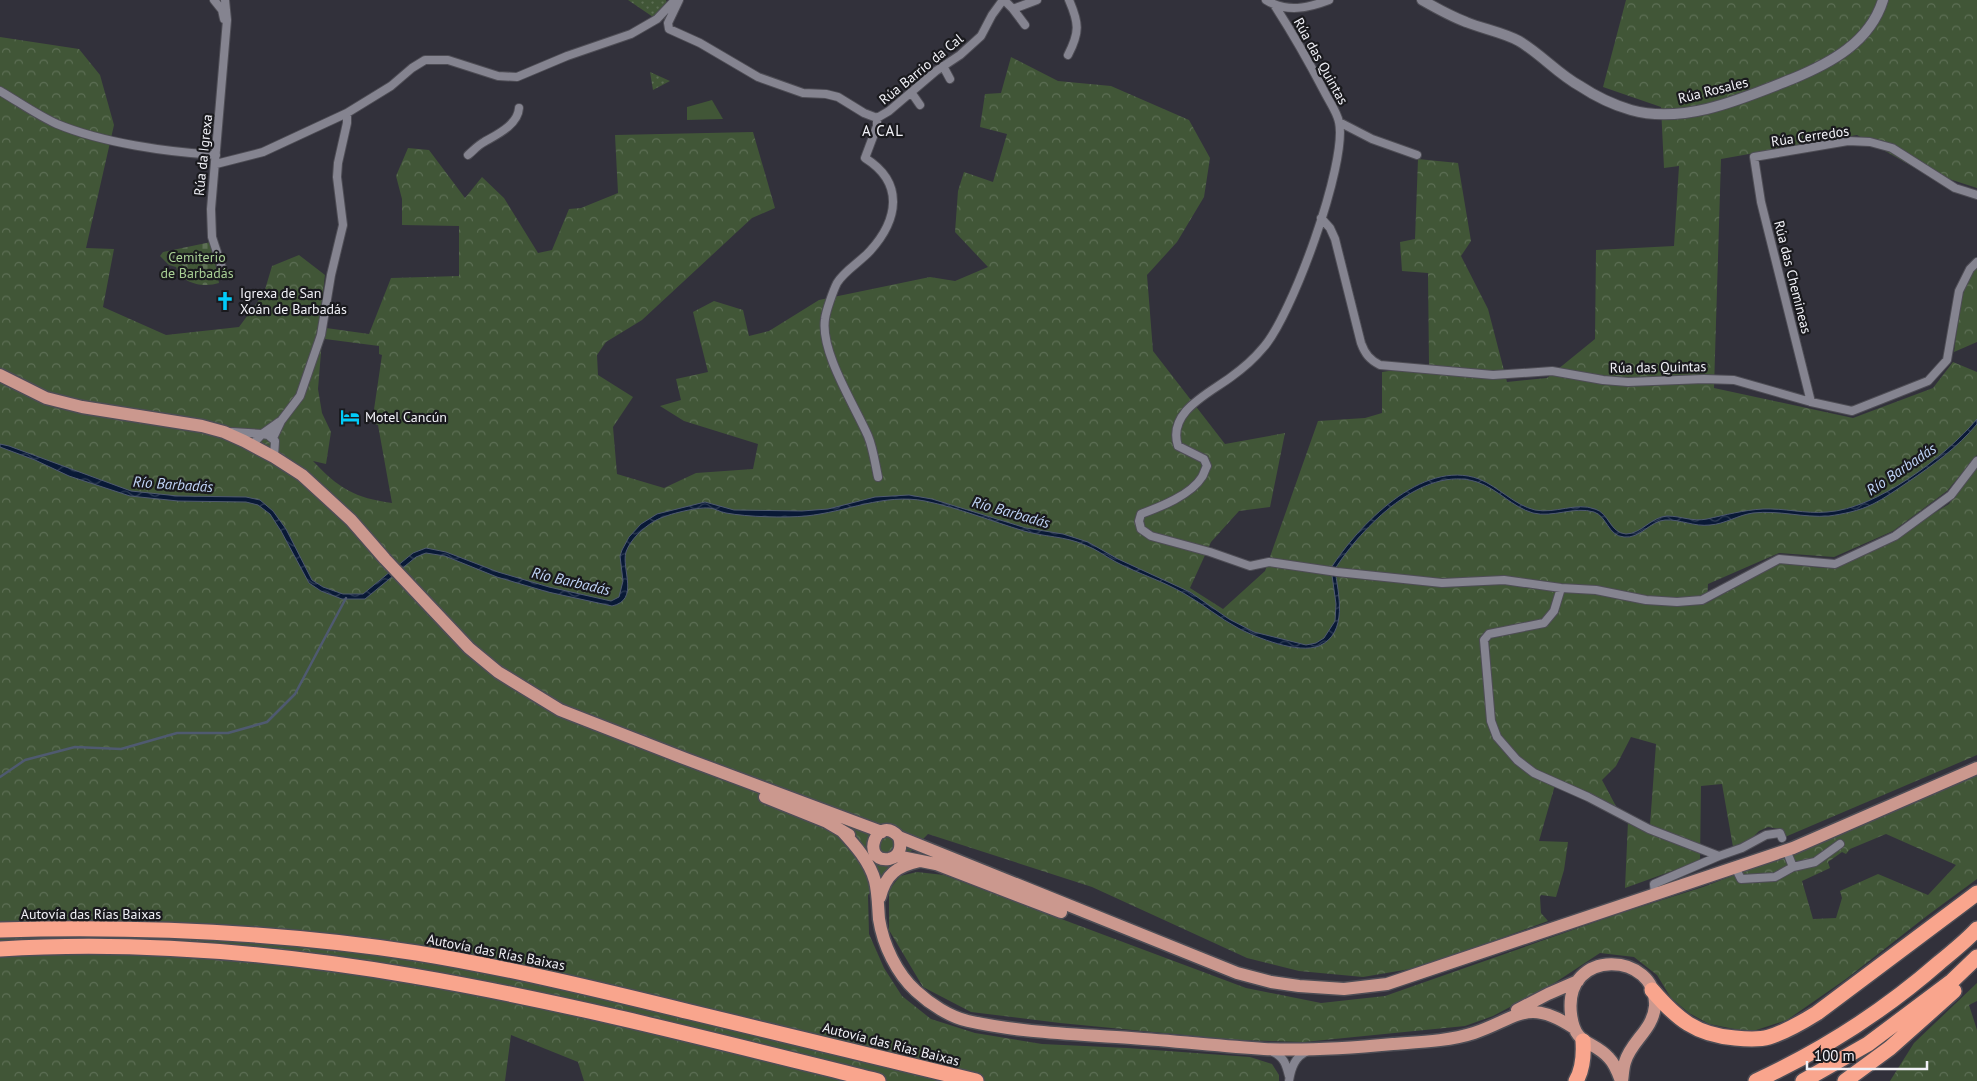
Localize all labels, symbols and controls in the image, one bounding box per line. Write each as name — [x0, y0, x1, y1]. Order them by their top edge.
street label: Rúa das Quintas — [1290, 14, 1352, 108]
street label: Rúa Barrio da Cal — [875, 30, 967, 108]
street label: Rúa Rosales — [1676, 73, 1750, 107]
street label: Rúa da Igrexa — [190, 113, 216, 197]
district label: A CAL — [862, 121, 904, 140]
street label: Rúa Cerredos — [1770, 122, 1850, 150]
street label: Rúa das Chemineas — [1770, 219, 1816, 336]
park label: Cemiterio de Barbadás — [160, 248, 234, 282]
place label: Igrexa de San Xoán de Barbadás — [240, 284, 347, 318]
church icon: Igrexa de San Xoán de Barbadás — [214, 290, 236, 312]
street label: Rúa das Quintas — [1610, 357, 1707, 377]
hotel icon: Motel Cancún — [339, 406, 361, 428]
place label: Motel Cancún — [365, 408, 447, 426]
water label: Río Barbadás — [1862, 439, 1940, 499]
water label: Río Barbadás — [132, 472, 214, 496]
water label: Río Barbadás — [970, 492, 1052, 532]
water label: Río Barbadás — [530, 563, 612, 599]
street label: Autovía das Rías Baixas — [21, 905, 161, 923]
street label: Autovía das Rías Baixas — [425, 930, 567, 974]
street label: Autovía das Rías Baixas — [821, 1018, 961, 1070]
scale bar — [1807, 1038, 1927, 1070]
text: 100 m — [1814, 1046, 1855, 1065]

